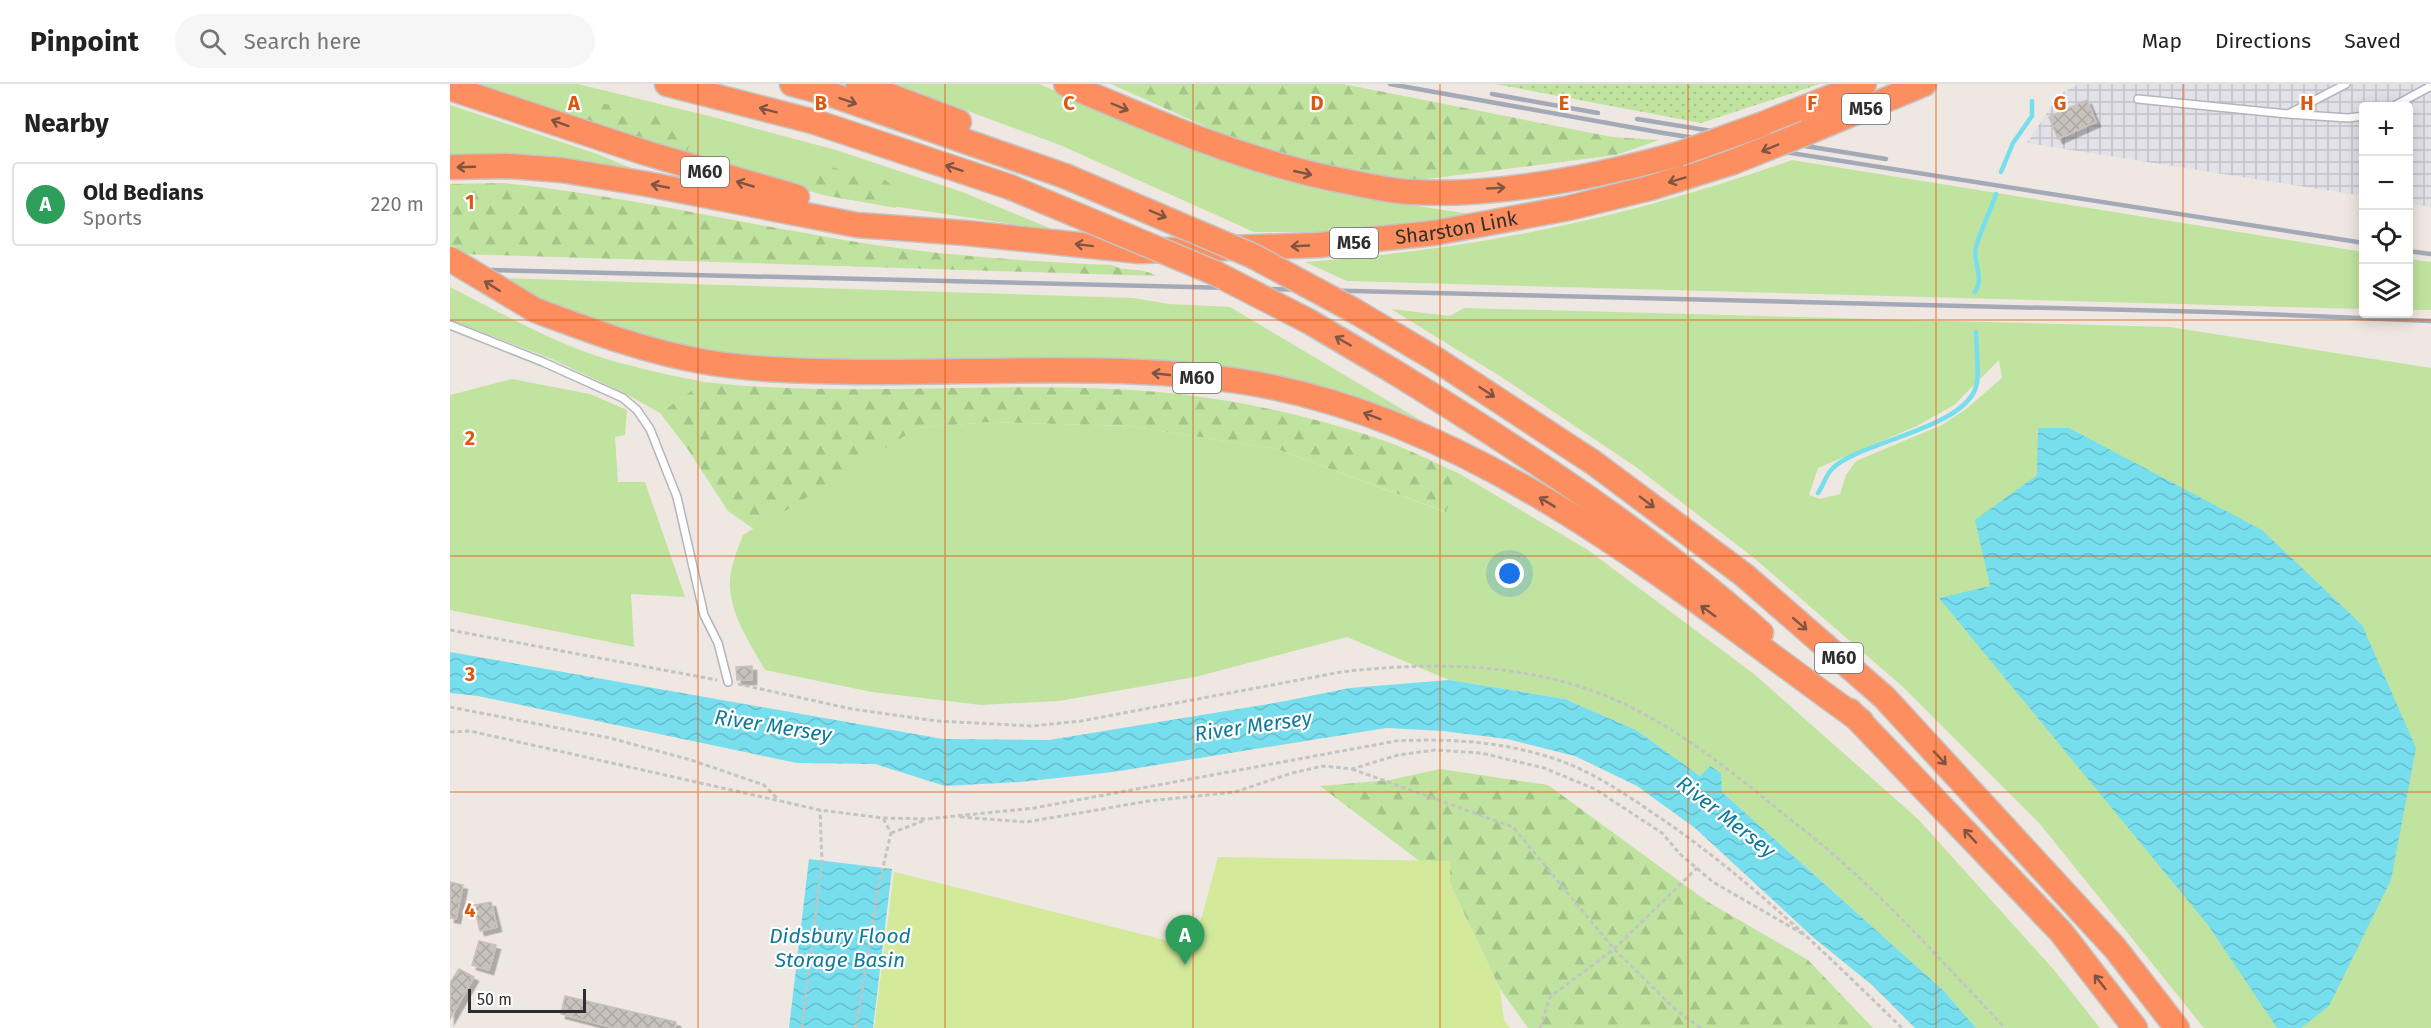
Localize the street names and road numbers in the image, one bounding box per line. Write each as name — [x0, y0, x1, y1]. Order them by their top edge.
road number: M56 — [1842, 94, 1890, 124]
road number: M60 — [681, 157, 729, 187]
street label: Sharston Link — [1394, 206, 1520, 249]
road number: M56 — [1330, 228, 1378, 258]
road number: M60 — [1173, 363, 1221, 393]
road number: M60 — [1815, 643, 1863, 673]

